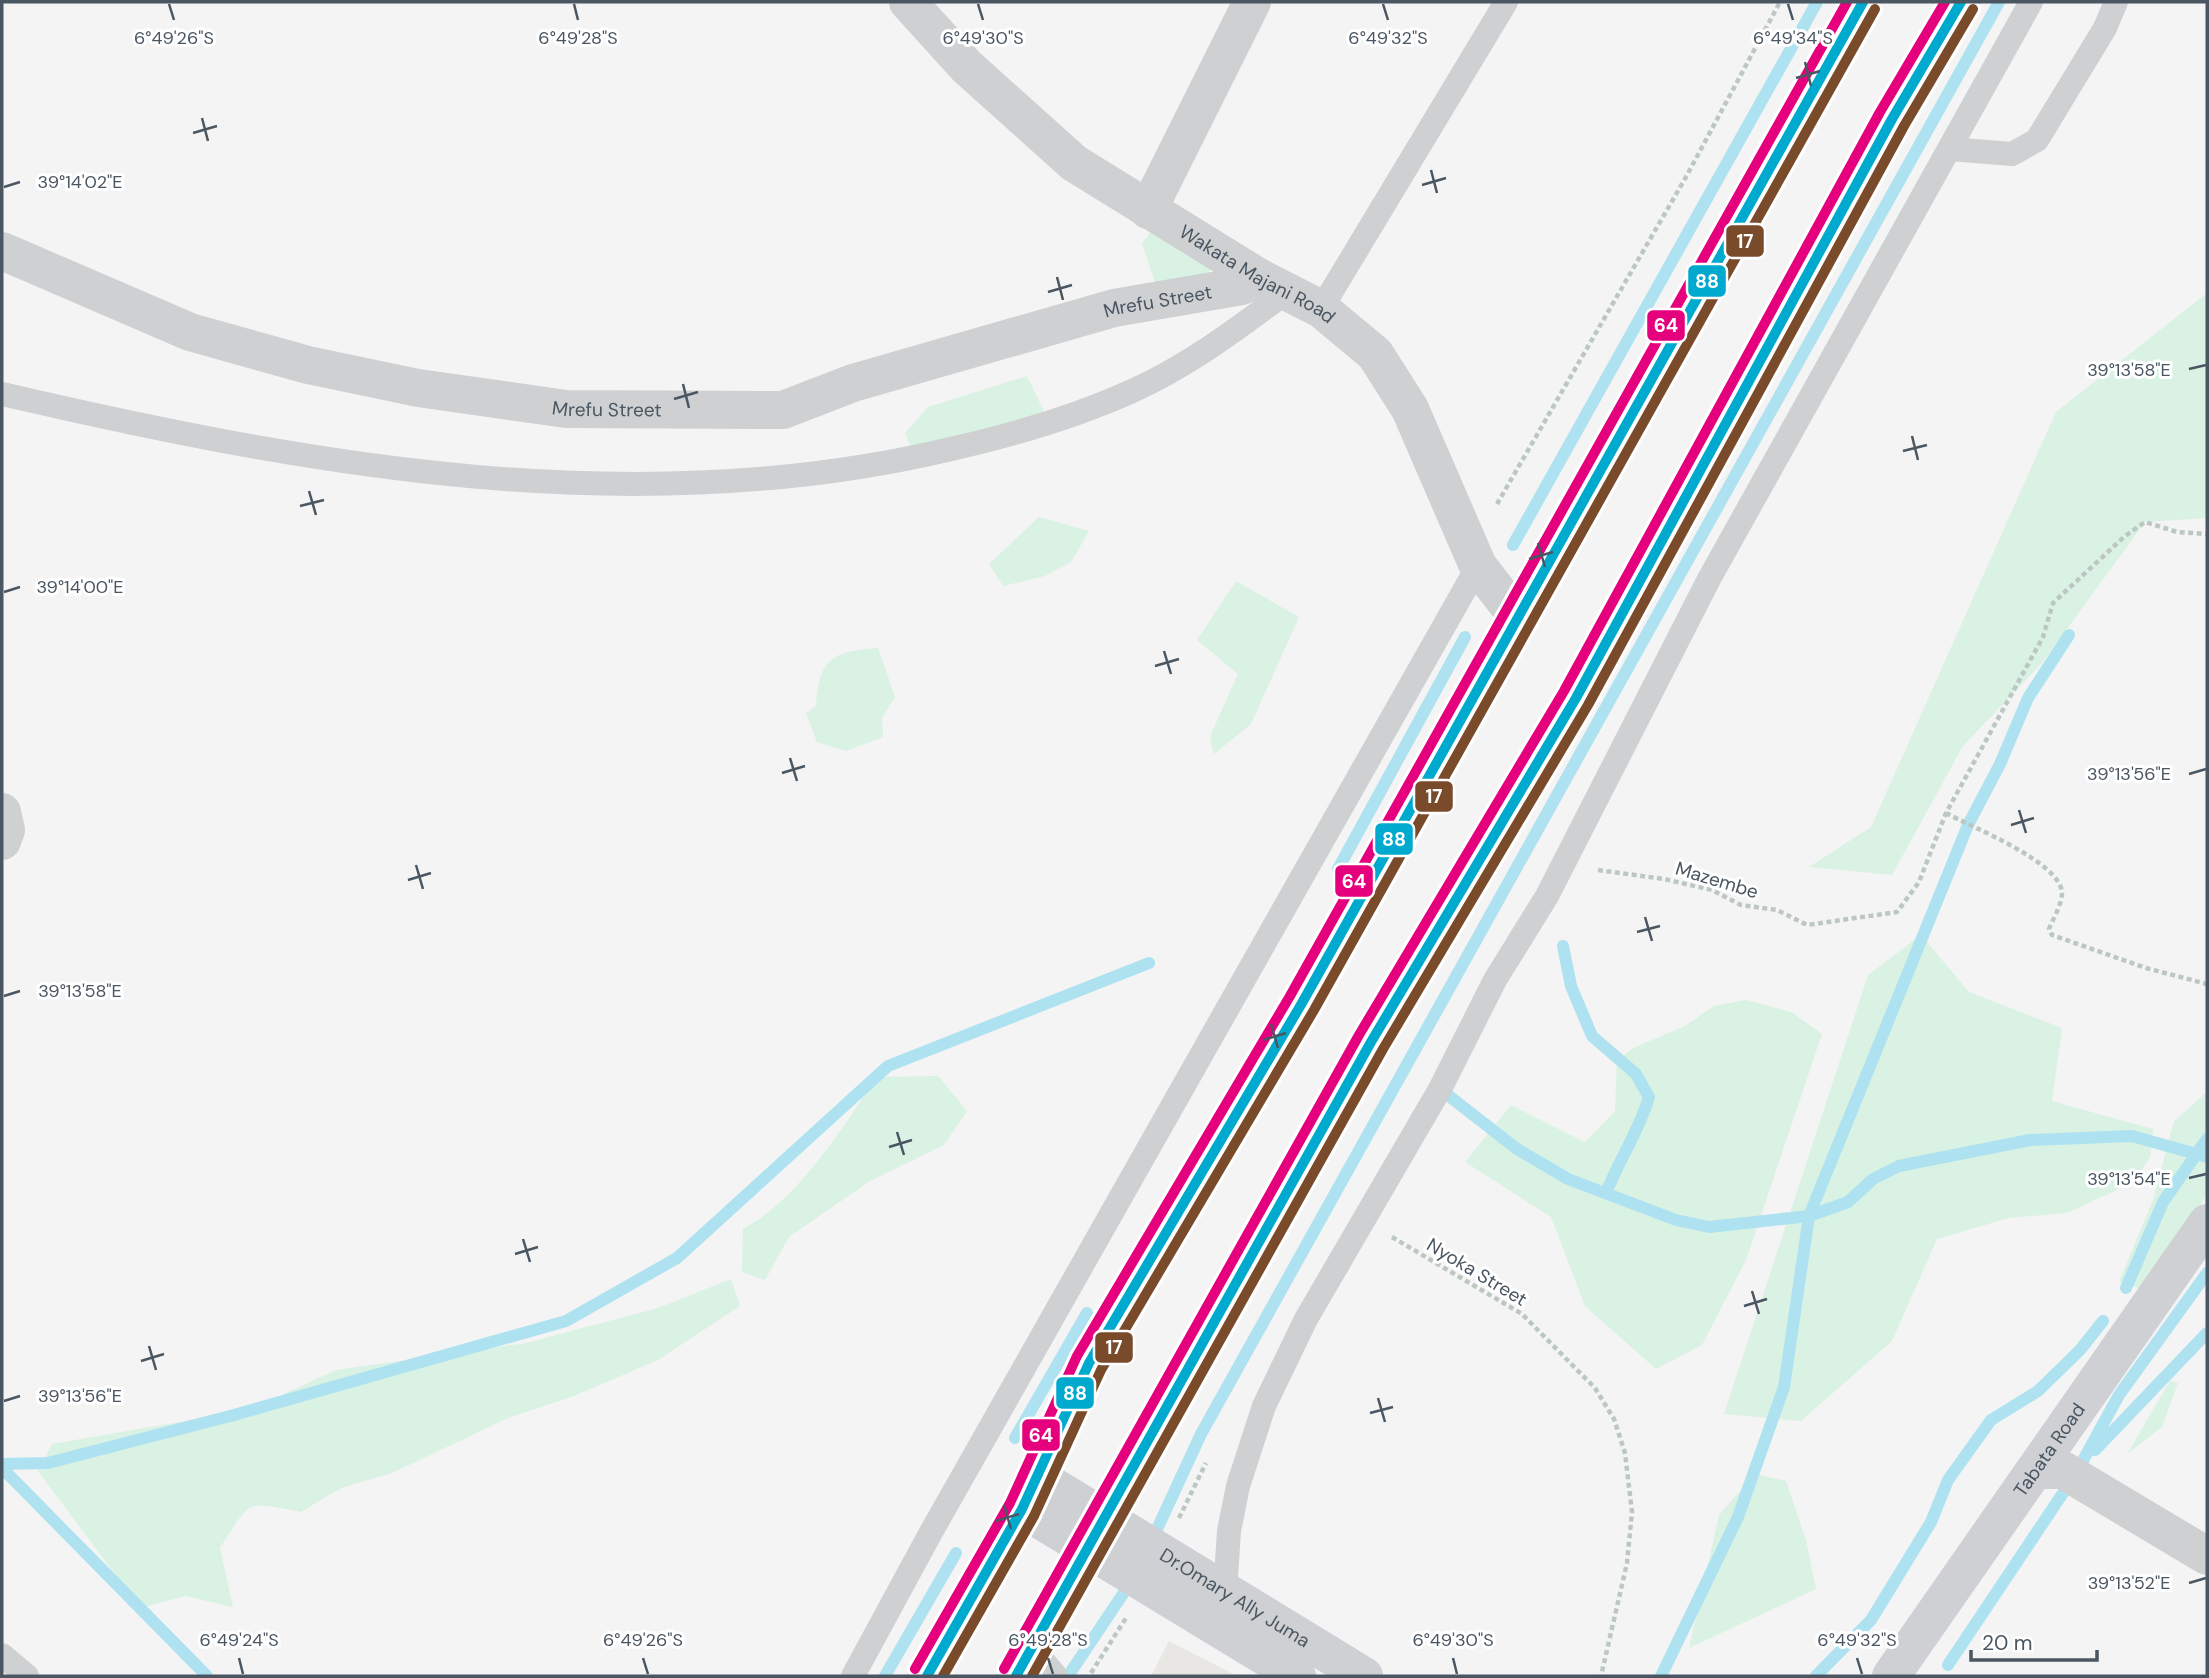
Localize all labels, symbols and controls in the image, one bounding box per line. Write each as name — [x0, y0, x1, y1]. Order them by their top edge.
text: 6°49'26"S — [134, 26, 214, 50]
text: 6°49'28"S — [538, 26, 618, 50]
text: 6°49'30"S — [942, 26, 1024, 50]
text: 6°49'32"S — [1348, 26, 1428, 50]
text: 6°49'34"S — [1753, 26, 1833, 50]
text: 39°14'02"E — [38, 170, 122, 194]
street label: Wakata Majani Road — [1175, 219, 1341, 329]
line badge: 17 — [1725, 224, 1765, 258]
text: 17 — [1736, 229, 1754, 254]
line badge: 88 — [1687, 264, 1727, 298]
text: 88 — [1695, 269, 1719, 294]
street label: Mrefu Street — [1100, 279, 1214, 323]
line badge: 64 — [1646, 309, 1686, 342]
text: 64 — [1654, 313, 1678, 338]
text: 39°13'58"E — [2087, 358, 2171, 382]
street label: Mrefu Street — [550, 395, 662, 422]
text: 39°14'00"E — [36, 575, 124, 599]
text: 39°13'56"E — [2087, 762, 2171, 786]
line badge: 17 — [1414, 780, 1454, 813]
text: 17 — [1425, 784, 1443, 809]
line badge: 88 — [1374, 822, 1414, 856]
text: 88 — [1382, 827, 1406, 852]
street label: Mazembe — [1672, 856, 1762, 904]
line badge: 64 — [1334, 864, 1374, 898]
text: 64 — [1342, 869, 1366, 894]
text: 39°13'58"E — [38, 979, 122, 1003]
text: 39°13'54"E — [2087, 1167, 2171, 1191]
street label: Nyoka Street — [1422, 1232, 1532, 1312]
line badge: 17 — [1094, 1331, 1134, 1364]
text: 17 — [1105, 1335, 1123, 1360]
line badge: 88 — [1055, 1376, 1095, 1410]
text: 88 — [1063, 1381, 1087, 1406]
text: 39°13'56"E — [38, 1384, 122, 1408]
street label: Tabata Road — [2008, 1398, 2090, 1501]
line badge: 64 — [1021, 1418, 1061, 1452]
text: 64 — [1029, 1423, 1053, 1448]
street label: Dr.Omary Ally Juma — [1155, 1542, 1315, 1653]
text: 39°13'52"E — [2088, 1571, 2170, 1595]
scale bar — [1971, 1618, 2097, 1662]
text: 6°49'24"S — [199, 1628, 279, 1652]
text: 6°49'26"S — [603, 1628, 683, 1652]
text: 6°49'28"S — [1008, 1628, 1088, 1652]
text: 6°49'30"S — [1412, 1628, 1494, 1652]
text: 6°49'32"S — [1817, 1628, 1897, 1652]
text: 20 m — [1982, 1629, 2033, 1657]

